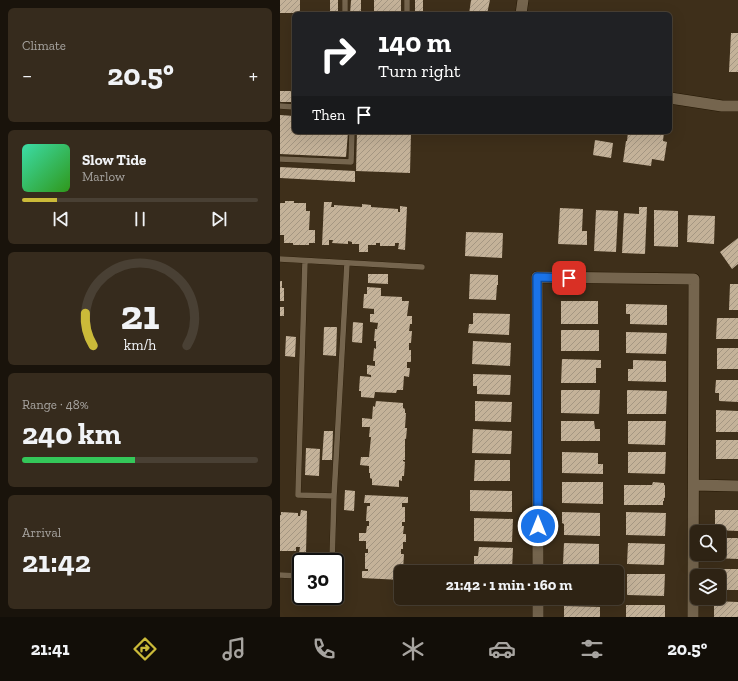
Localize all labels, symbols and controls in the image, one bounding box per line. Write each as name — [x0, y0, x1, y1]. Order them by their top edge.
text: 140 m — [378, 26, 451, 59]
icon: right — [312, 28, 364, 80]
text: Climate — [22, 38, 66, 53]
text: 20.5° — [107, 57, 174, 93]
text: Turn right — [378, 60, 460, 82]
text: − — [22, 62, 32, 89]
text: + — [249, 62, 258, 89]
icon: arrive — [353, 104, 375, 126]
text: Then — [312, 106, 345, 124]
text: Slow Tide — [82, 151, 146, 169]
text: Marlow — [82, 169, 125, 184]
icon: previous — [50, 208, 72, 230]
icon: pause — [129, 208, 151, 230]
icon: next — [208, 208, 230, 230]
pin — [552, 261, 586, 295]
icon: arrive — [558, 267, 580, 289]
text: 21 — [120, 290, 160, 340]
text: km/h — [124, 337, 156, 354]
text: Range · 48% — [22, 397, 89, 412]
text: 240 km — [22, 416, 121, 452]
position arrow — [517, 505, 559, 547]
text: Arrival — [22, 525, 61, 540]
map controls — [690, 525, 726, 605]
button: search — [690, 525, 726, 561]
text: 21:42 — [22, 544, 91, 580]
speed limit sign: 30 — [292, 553, 344, 605]
button: layers — [690, 569, 726, 605]
text: 21:42 · 1 min · 160 m — [446, 576, 572, 594]
icon: directions — [131, 635, 159, 663]
icon: music — [220, 635, 248, 663]
icon: phone — [310, 635, 338, 663]
icon: climate — [399, 635, 427, 663]
icon: car — [488, 635, 516, 663]
icon: filters — [578, 635, 606, 663]
text: 21:41 — [31, 638, 70, 660]
text: 20.5° — [667, 638, 707, 660]

